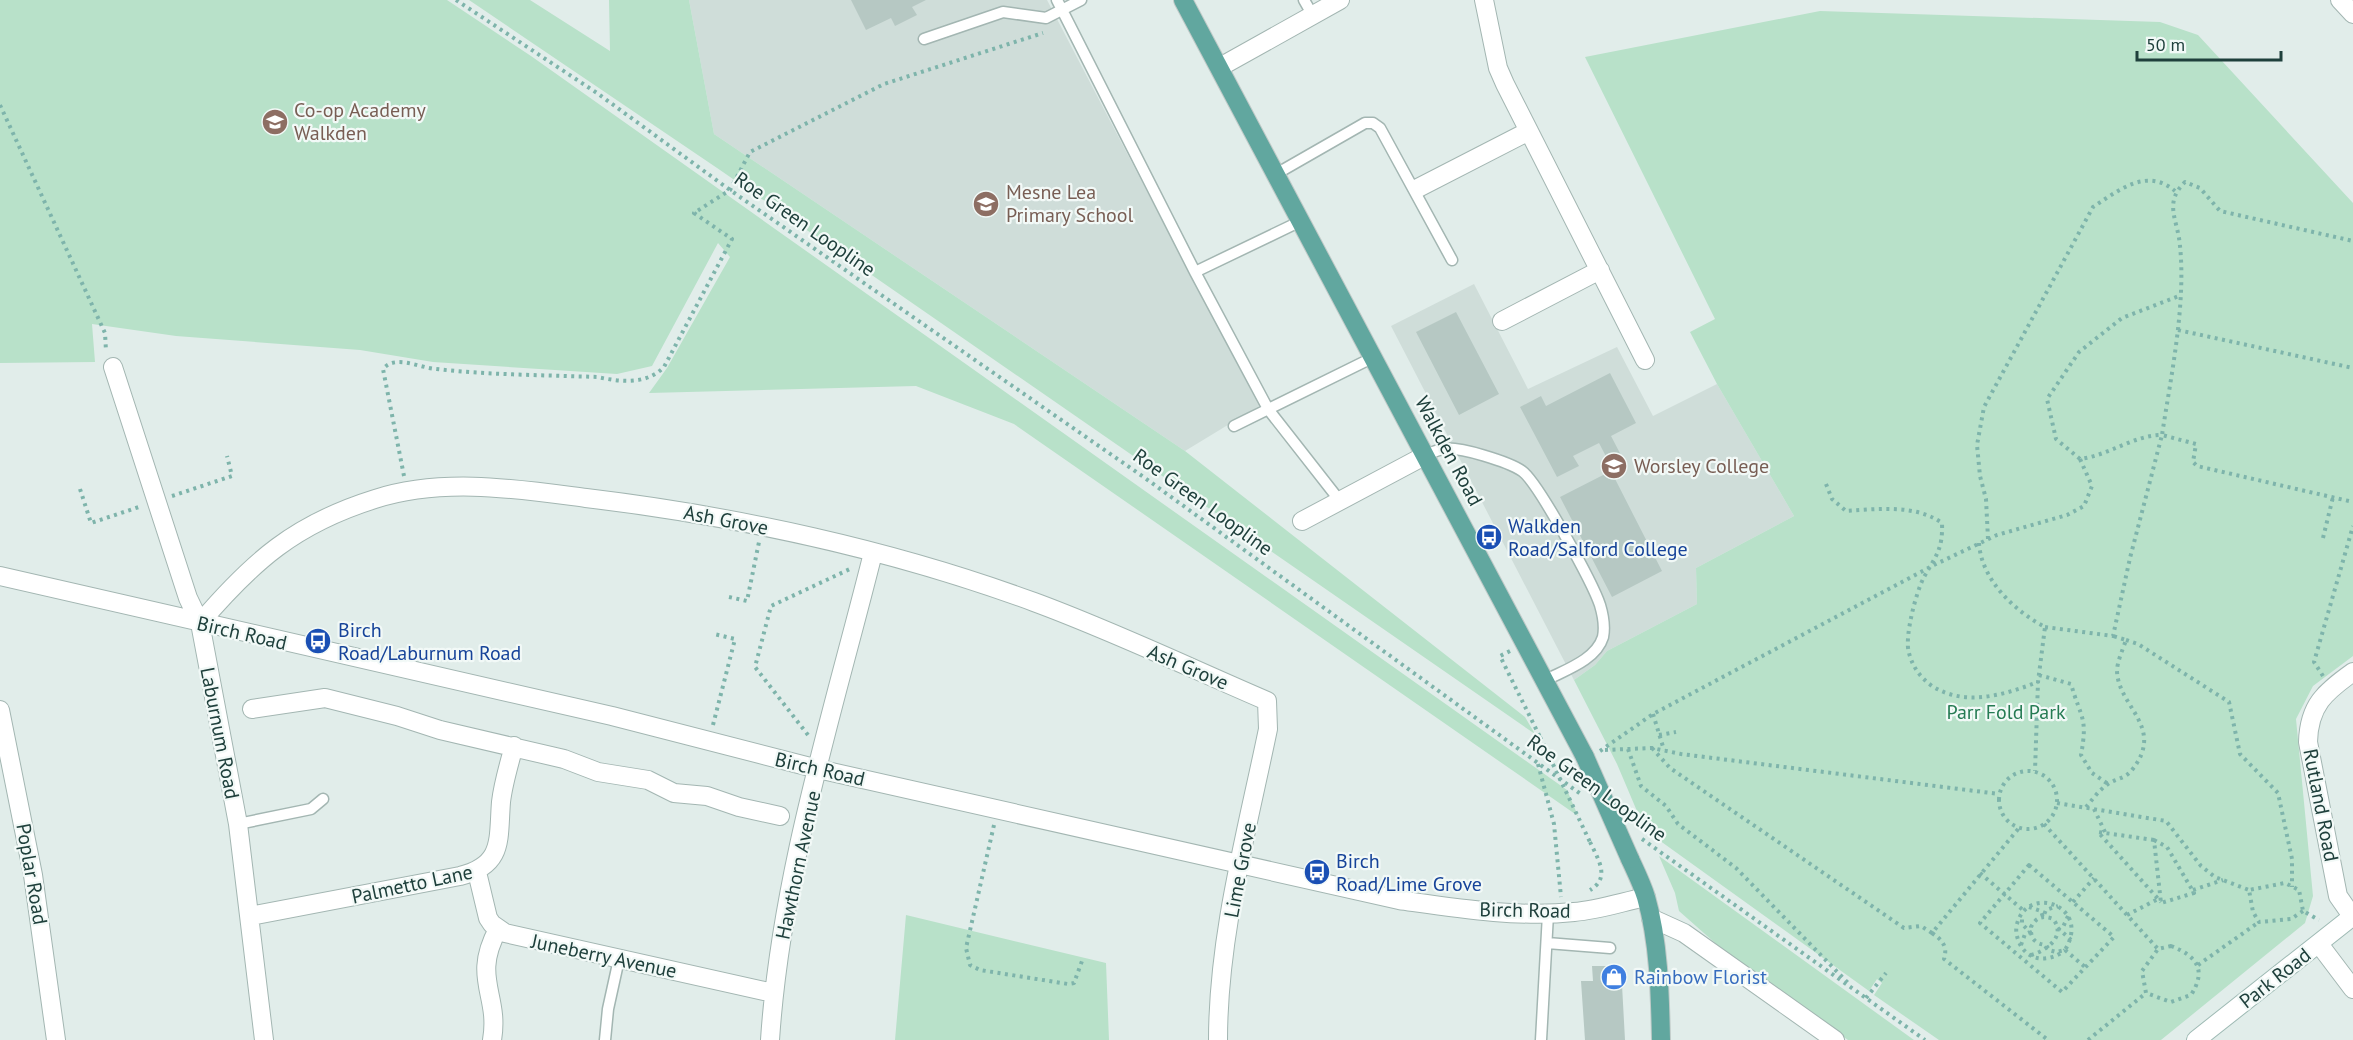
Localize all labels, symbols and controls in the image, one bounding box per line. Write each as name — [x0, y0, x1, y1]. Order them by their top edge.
scale bar — [2137, 24, 2281, 62]
text: 50 m — [2146, 33, 2185, 56]
place label: Co-op Academy Walkden — [294, 97, 426, 146]
school or university icon: Co-op Academy Walkden — [260, 107, 290, 137]
street label: Roe Green Loopline — [729, 166, 881, 282]
place label: Mesne Lea Primary School — [1006, 179, 1134, 228]
school or university icon: Mesne Lea Primary School — [971, 189, 1001, 219]
street label: Walkden Road — [1409, 392, 1489, 510]
street label: Roe Green Loopline — [1128, 443, 1278, 561]
school or university icon: Worsley College — [1599, 451, 1629, 481]
place label: Worsley College — [1634, 453, 1769, 479]
street label: Ash Grove — [682, 499, 770, 541]
place label: Walkden Road/Salford College — [1508, 513, 1688, 562]
bus stop icon: Walkden Road/Salford College — [1474, 522, 1504, 552]
street label: Birch Road — [195, 610, 289, 656]
place label: Birch Road/Laburnum Road — [338, 617, 521, 666]
bus stop icon: Birch Road/Laburnum Road — [303, 626, 333, 656]
street label: Ash Grove — [1144, 638, 1232, 696]
street label: Laburnum Road — [194, 665, 246, 801]
park label: Parr Fold Park — [1946, 699, 2066, 725]
street label: Roe Green Loopline — [1522, 729, 1672, 847]
street label: Birch Road — [773, 746, 867, 792]
street label: Rutland Road — [2297, 746, 2345, 864]
street label: Hawthorn Avenue — [770, 788, 826, 942]
street label: Lime Grove — [1218, 820, 1262, 920]
street label: Poplar Road — [10, 821, 54, 927]
place label: Birch Road/Lime Grove — [1336, 848, 1482, 897]
bus stop icon: Birch Road/Lime Grove — [1302, 857, 1332, 887]
street label: Palmetto Lane — [349, 858, 475, 910]
street label: Birch Road — [1479, 896, 1571, 924]
street label: Juneberry Avenue — [528, 928, 679, 984]
street label: Park Road — [2234, 942, 2316, 1014]
shop icon: Rainbow Florist — [1599, 962, 1629, 992]
place label: Rainbow Florist — [1634, 964, 1767, 990]

